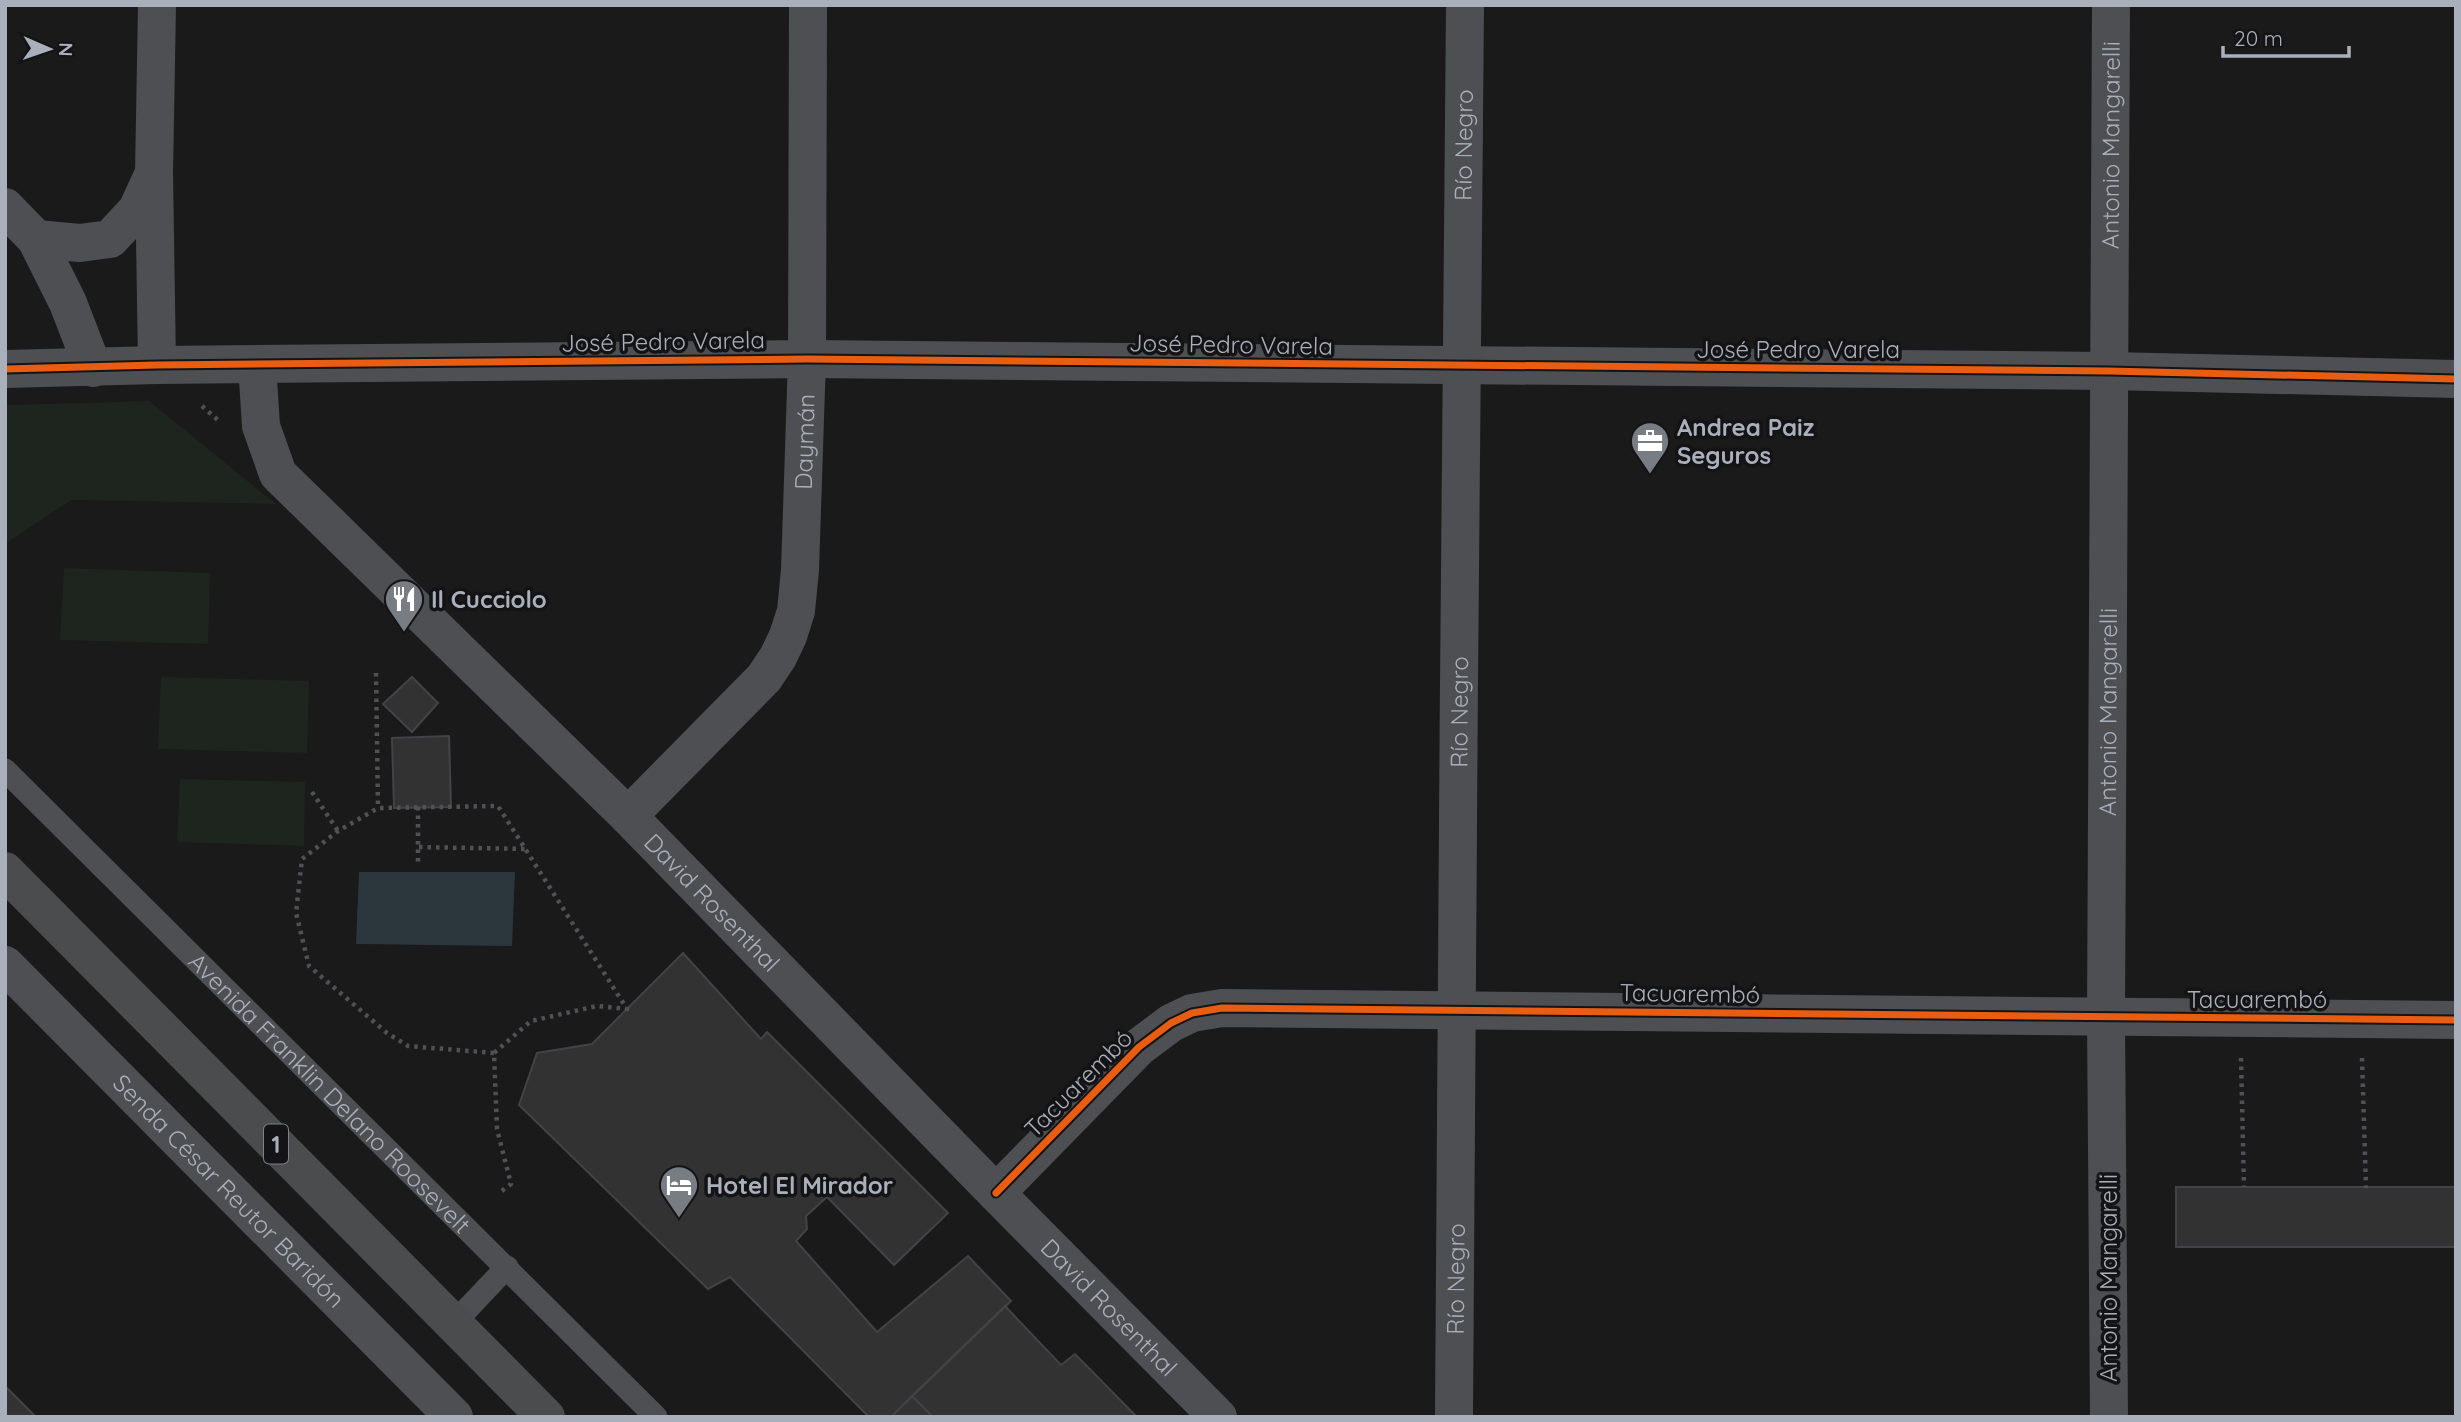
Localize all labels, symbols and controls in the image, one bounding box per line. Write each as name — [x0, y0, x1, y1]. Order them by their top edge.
north arrow — [14, 14, 84, 84]
scale bar — [2223, 14, 2349, 58]
text: 20 m — [2234, 25, 2283, 51]
street label: Antonio Mangarelli — [2095, 41, 2126, 249]
text: N — [54, 42, 78, 57]
street label: Río Negro — [1448, 89, 1479, 201]
street label: José Pedro Varela — [561, 324, 765, 358]
street label: José Pedro Varela — [1129, 327, 1333, 361]
street label: José Pedro Varela — [1696, 334, 1900, 364]
street label: Daymán — [788, 393, 821, 490]
place label: Andrea Paiz Seguros — [1677, 412, 1815, 470]
office icon: Andrea Paiz Seguros — [1629, 420, 1671, 475]
restaurant icon: Il Cucciolo — [383, 578, 425, 633]
place label: Il Cucciolo — [431, 584, 547, 614]
street label: Antonio Mangarelli — [2092, 608, 2123, 816]
street label: Río Negro — [1443, 656, 1474, 768]
street label: David Rosenthal — [638, 827, 786, 978]
street label: Avenida Franklin Delano Roosevelt — [182, 946, 477, 1239]
street label: Tacuarembó — [1620, 977, 1760, 1009]
street label: Tacuarembó — [2187, 984, 2327, 1014]
street label: Tacuarembó — [1018, 1023, 1138, 1143]
street label: Senda César Reutor Baridón — [107, 1068, 351, 1314]
road number: 1 — [264, 1124, 288, 1163]
hotel icon: Hotel El Mirador — [658, 1164, 700, 1219]
place label: Hotel El Mirador — [706, 1170, 893, 1200]
street label: Antonio Mangarelli — [2093, 1174, 2123, 1382]
street label: Río Negro — [1440, 1223, 1471, 1335]
street label: David Rosenthal — [1035, 1232, 1184, 1382]

